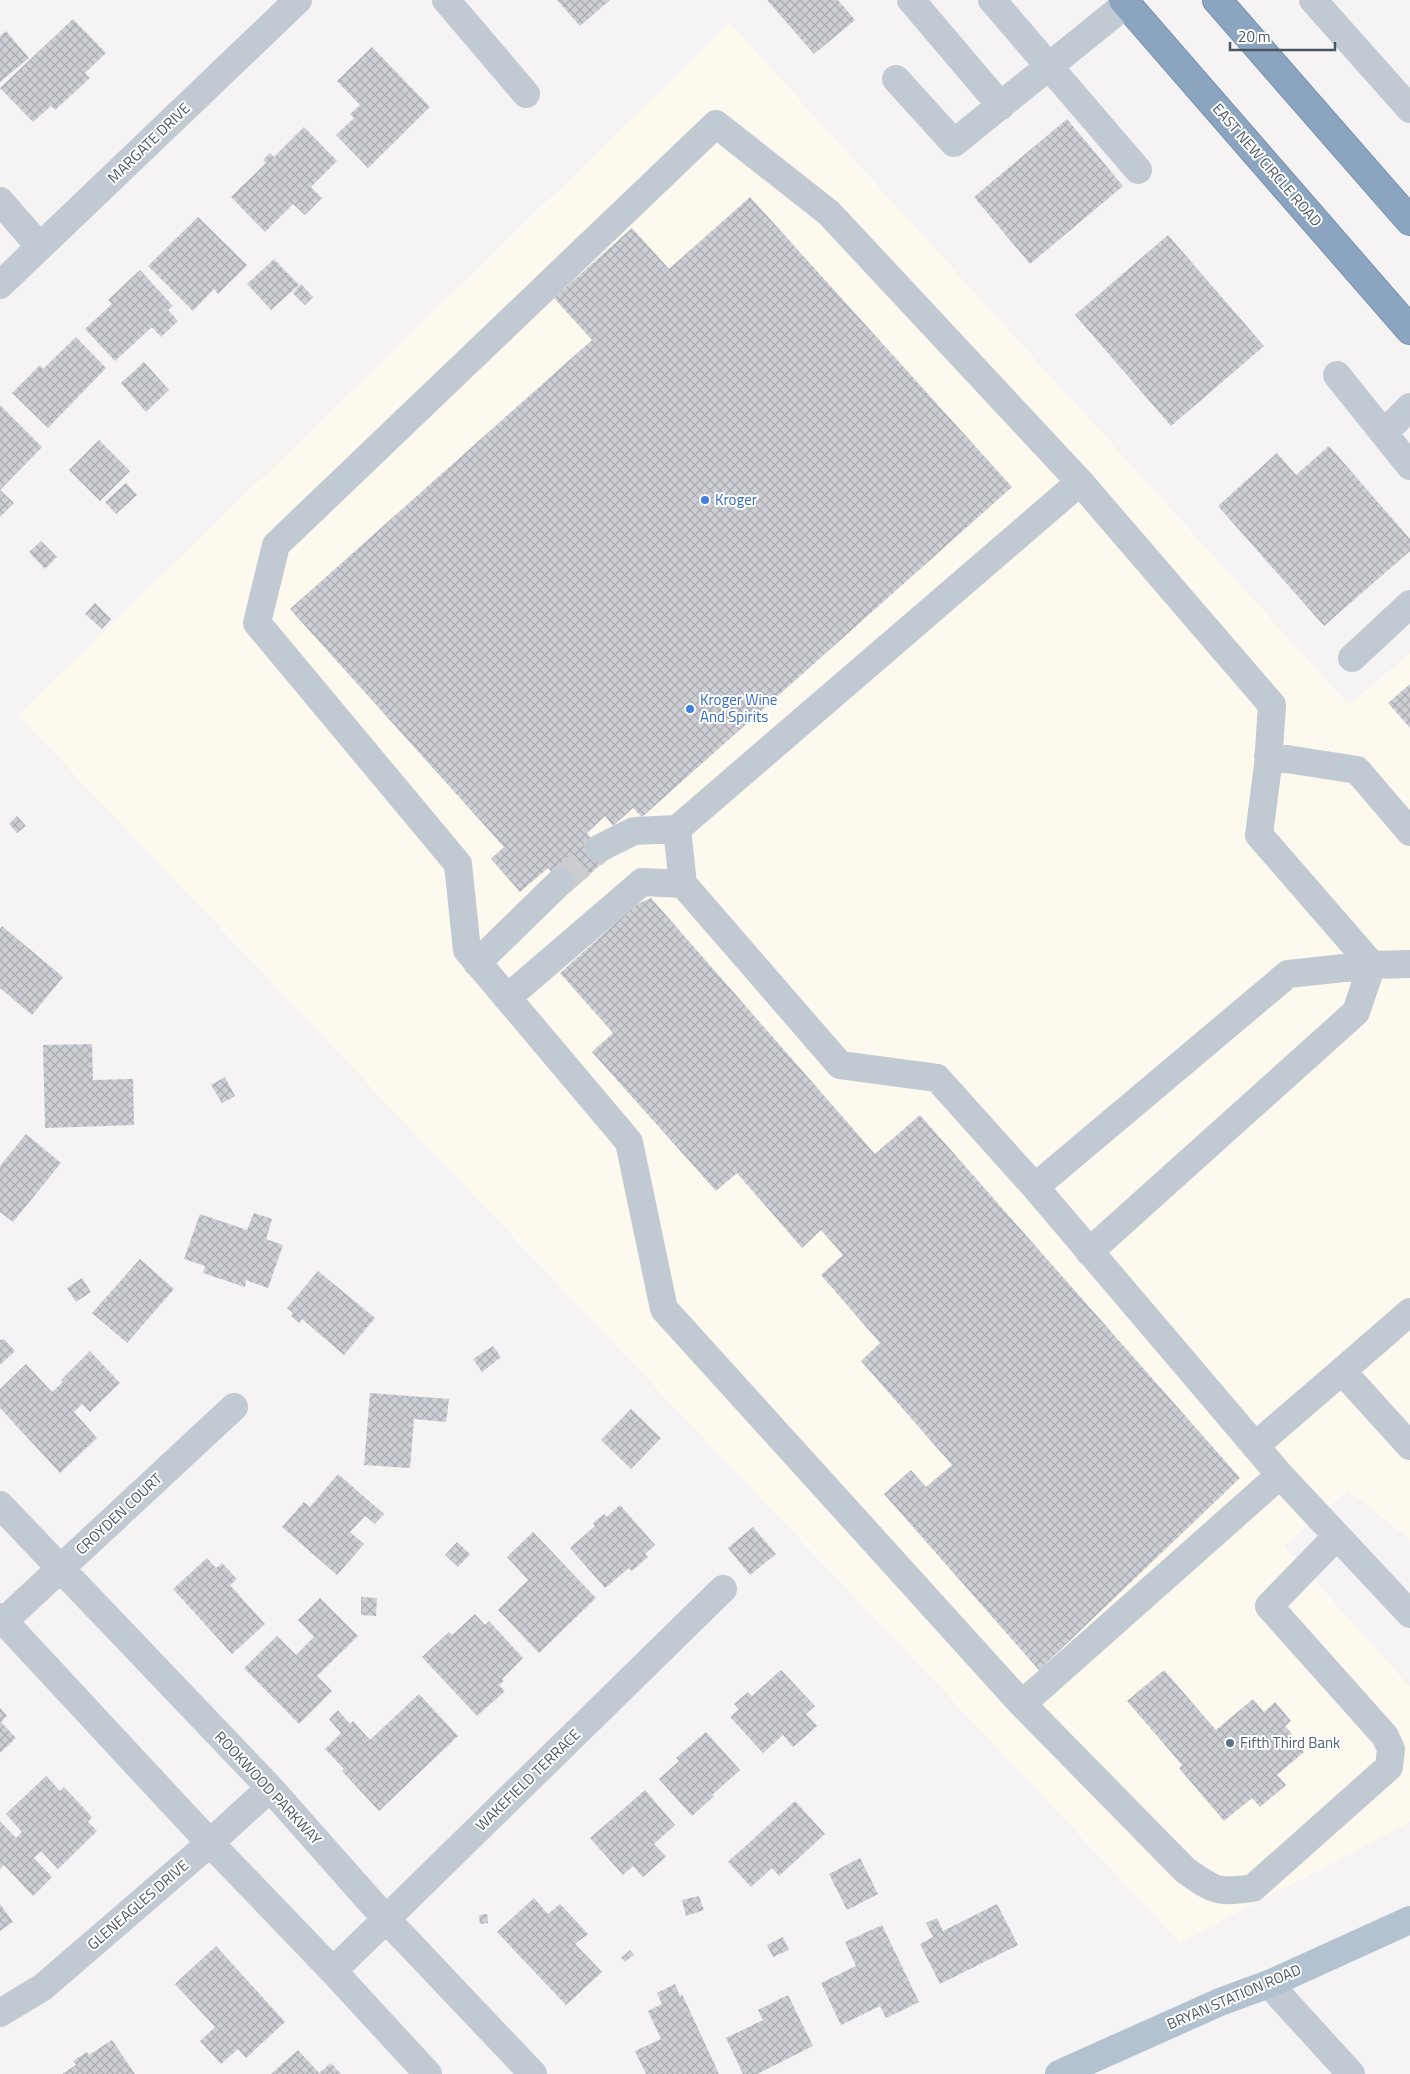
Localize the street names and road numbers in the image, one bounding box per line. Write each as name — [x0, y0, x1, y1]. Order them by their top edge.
street label: MARGATE DRIVE — [102, 97, 195, 188]
street label: EAST NEW CIRCLE ROAD — [1207, 98, 1328, 231]
street label: CROYDEN COURT — [70, 1467, 167, 1560]
street label: WAKEFIELD TERRACE — [470, 1723, 585, 1836]
street label: ROOKWOOD PARKWAY — [209, 1726, 327, 1850]
street label: GLENEAGLES DRIVE — [82, 1854, 193, 1955]
street label: BRYAN STATION ROAD — [1163, 1958, 1305, 2035]

